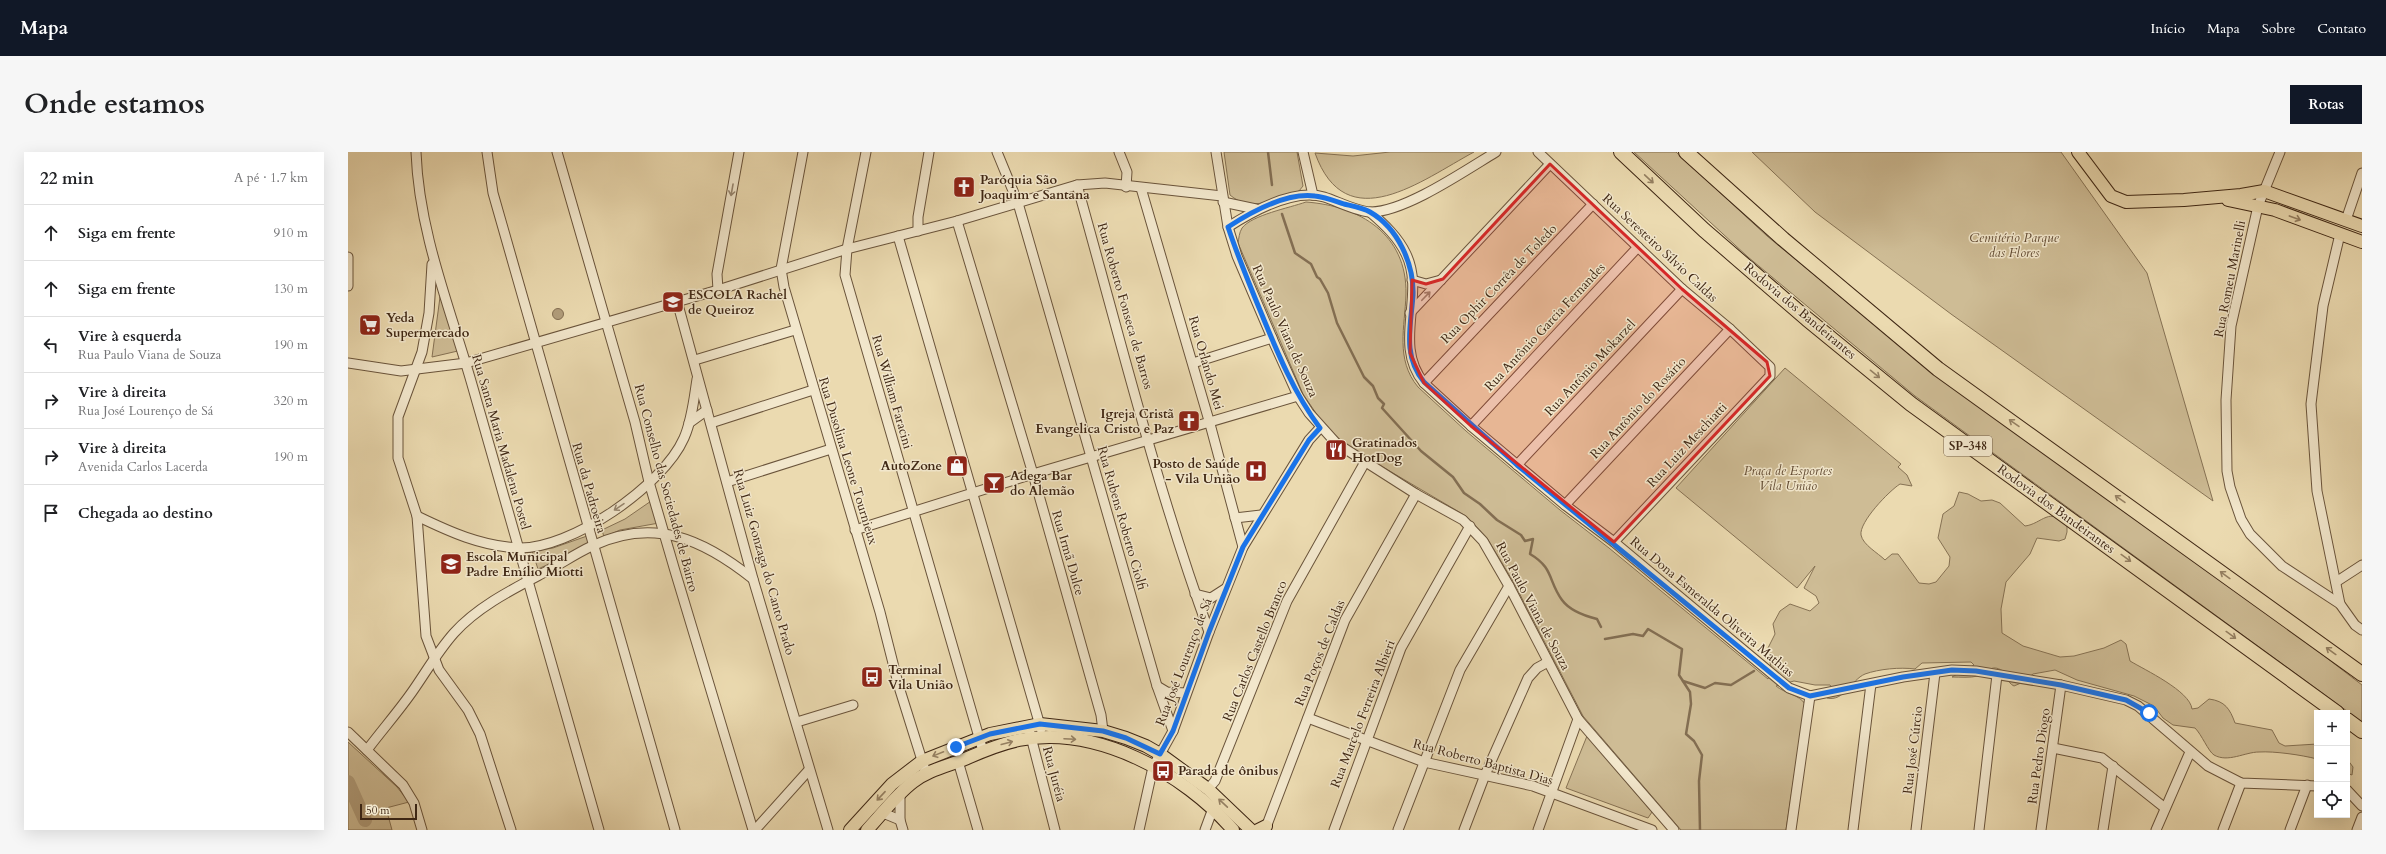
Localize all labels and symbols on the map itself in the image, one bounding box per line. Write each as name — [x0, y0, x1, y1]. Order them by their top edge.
place label: Paróquia São Joaquim e Santana — [978, 171, 1090, 204]
church icon: Paróquia São Joaquim e Santana — [951, 174, 977, 200]
one-way arrow — [1644, 174, 1654, 183]
one-way arrow — [728, 183, 736, 196]
street label: Rua Seresteiro Sílvio Caldas — [1598, 190, 1722, 306]
one-way arrow — [2289, 214, 2301, 222]
street label: Rua Romeu Marinelli — [2210, 219, 2250, 339]
street label: Rua Ophir Corrêa de Toledo — [1437, 220, 1561, 348]
street label: Rua Roberto Fonseca de Barros — [1093, 221, 1157, 391]
park label: Cemitério Parque das Flores — [1969, 229, 2060, 262]
street label: Rua Antônio Garcia Fernandes — [1481, 259, 1609, 395]
street label: Rodovia dos Bandeirantes — [1740, 259, 1860, 363]
street label: Rua Paulo Viana de Souza — [1248, 262, 1323, 400]
place label: ESCOLA Rachel de Queiroz — [688, 286, 787, 319]
school or university icon: ESCOLA Rachel de Queiroz — [660, 289, 686, 315]
one-way arrow — [1422, 291, 1431, 301]
place label: Yeda Supermercado — [386, 309, 470, 342]
supermarket icon: Yeda Supermercado — [357, 312, 383, 338]
street label: Rua Orlando Mei — [1184, 314, 1228, 412]
street label: Rua Antônio Mokarzel — [1540, 315, 1640, 420]
street label: Rua William Faracini — [867, 333, 917, 451]
street label: Rua Santa Maria Madalena Postel — [467, 352, 535, 533]
street label: Rua Antônio do Rosário — [1586, 353, 1690, 463]
one-way arrow — [1869, 369, 1880, 378]
street label: Rua Dusolina Leone Tournieux — [814, 375, 882, 548]
street label: Rua Conselho das Sociedades de Bairro — [630, 382, 702, 594]
street label: Rua Luiz Meschiatti — [1643, 398, 1731, 491]
place label: Igreja Cristã Evangelica Cristo e Paz — [1035, 405, 1175, 438]
church icon: Igreja Cristã Evangelica Cristo e Paz — [1176, 408, 1202, 434]
one-way arrow — [2009, 419, 2020, 427]
place label: Gratinados HotDog — [1352, 434, 1417, 467]
road number: SP-348 — [1944, 436, 1992, 456]
restaurant icon: Gratinados HotDog — [1323, 437, 1349, 463]
street label: Rua da Padroeira — [568, 441, 611, 536]
street label: Rua Rubens Roberto Ciolfi — [1093, 444, 1151, 593]
shop icon: AutoZone — [944, 453, 970, 479]
place label: Posto de Saúde - Vila União — [1152, 455, 1240, 488]
place label: AutoZone — [881, 457, 942, 475]
hospital icon: Posto de Saúde - Vila União — [1243, 458, 1269, 484]
street label: Rodovia dos Bandeirantes — [1993, 460, 2119, 558]
park label: Praça de Esportes Vila União — [1744, 462, 1833, 495]
street label: Rua Luiz Gonzaga do Canto Prado — [729, 467, 799, 657]
place label: Adega Bar do Alemão — [1010, 467, 1075, 500]
bar icon: Adega Bar do Alemão — [981, 470, 1007, 496]
one-way arrow — [2115, 495, 2126, 503]
one-way arrow — [614, 503, 625, 511]
street label: Rua Irmã Dulce — [1047, 509, 1089, 598]
street label: Rua Dona Esmeralda Oliveira Mathias — [1626, 533, 1798, 681]
street label: Rua Paulo Viana de Souza — [1491, 539, 1575, 674]
place label: Escola Municipal Padre Emílio Miotti — [466, 548, 583, 581]
school or university icon: Escola Municipal Padre Emílio Miotti — [438, 551, 464, 577]
one-way arrow — [2120, 554, 2131, 563]
one-way arrow — [2220, 571, 2231, 579]
street label: Rua Carlos Castello Branco — [1219, 578, 1291, 724]
street label: Rua José Lourenço de Sá — [1151, 595, 1217, 728]
street label: Rua Poços de Caldas — [1291, 597, 1349, 709]
one-way arrow — [2225, 631, 2236, 639]
street label: Rua Marcelo Ferreira Albieri — [1326, 637, 1400, 791]
one-way arrow — [2325, 647, 2336, 655]
place label: Terminal Vila União — [888, 661, 953, 694]
bus stop icon: Terminal Vila União — [859, 664, 885, 690]
route start — [2140, 704, 2158, 722]
street label: Rua José Cúrcio — [1899, 705, 1927, 795]
street label: Rua Pedro Diogo — [2023, 707, 2055, 805]
one-way arrow — [1063, 735, 1076, 743]
street label: Rua Roberto Baptista Dias — [1411, 735, 1555, 789]
route end — [947, 738, 965, 756]
one-way arrow — [1000, 739, 1013, 747]
street label: Rua Juréia — [1038, 744, 1070, 804]
one-way arrow — [932, 751, 944, 759]
bus stop icon: Parada de ônibus — [1150, 758, 1176, 784]
place label: Parada de ônibus — [1178, 762, 1279, 780]
one-way arrow — [877, 790, 886, 800]
one-way arrow — [1218, 798, 1228, 808]
scale bar — [360, 802, 417, 821]

